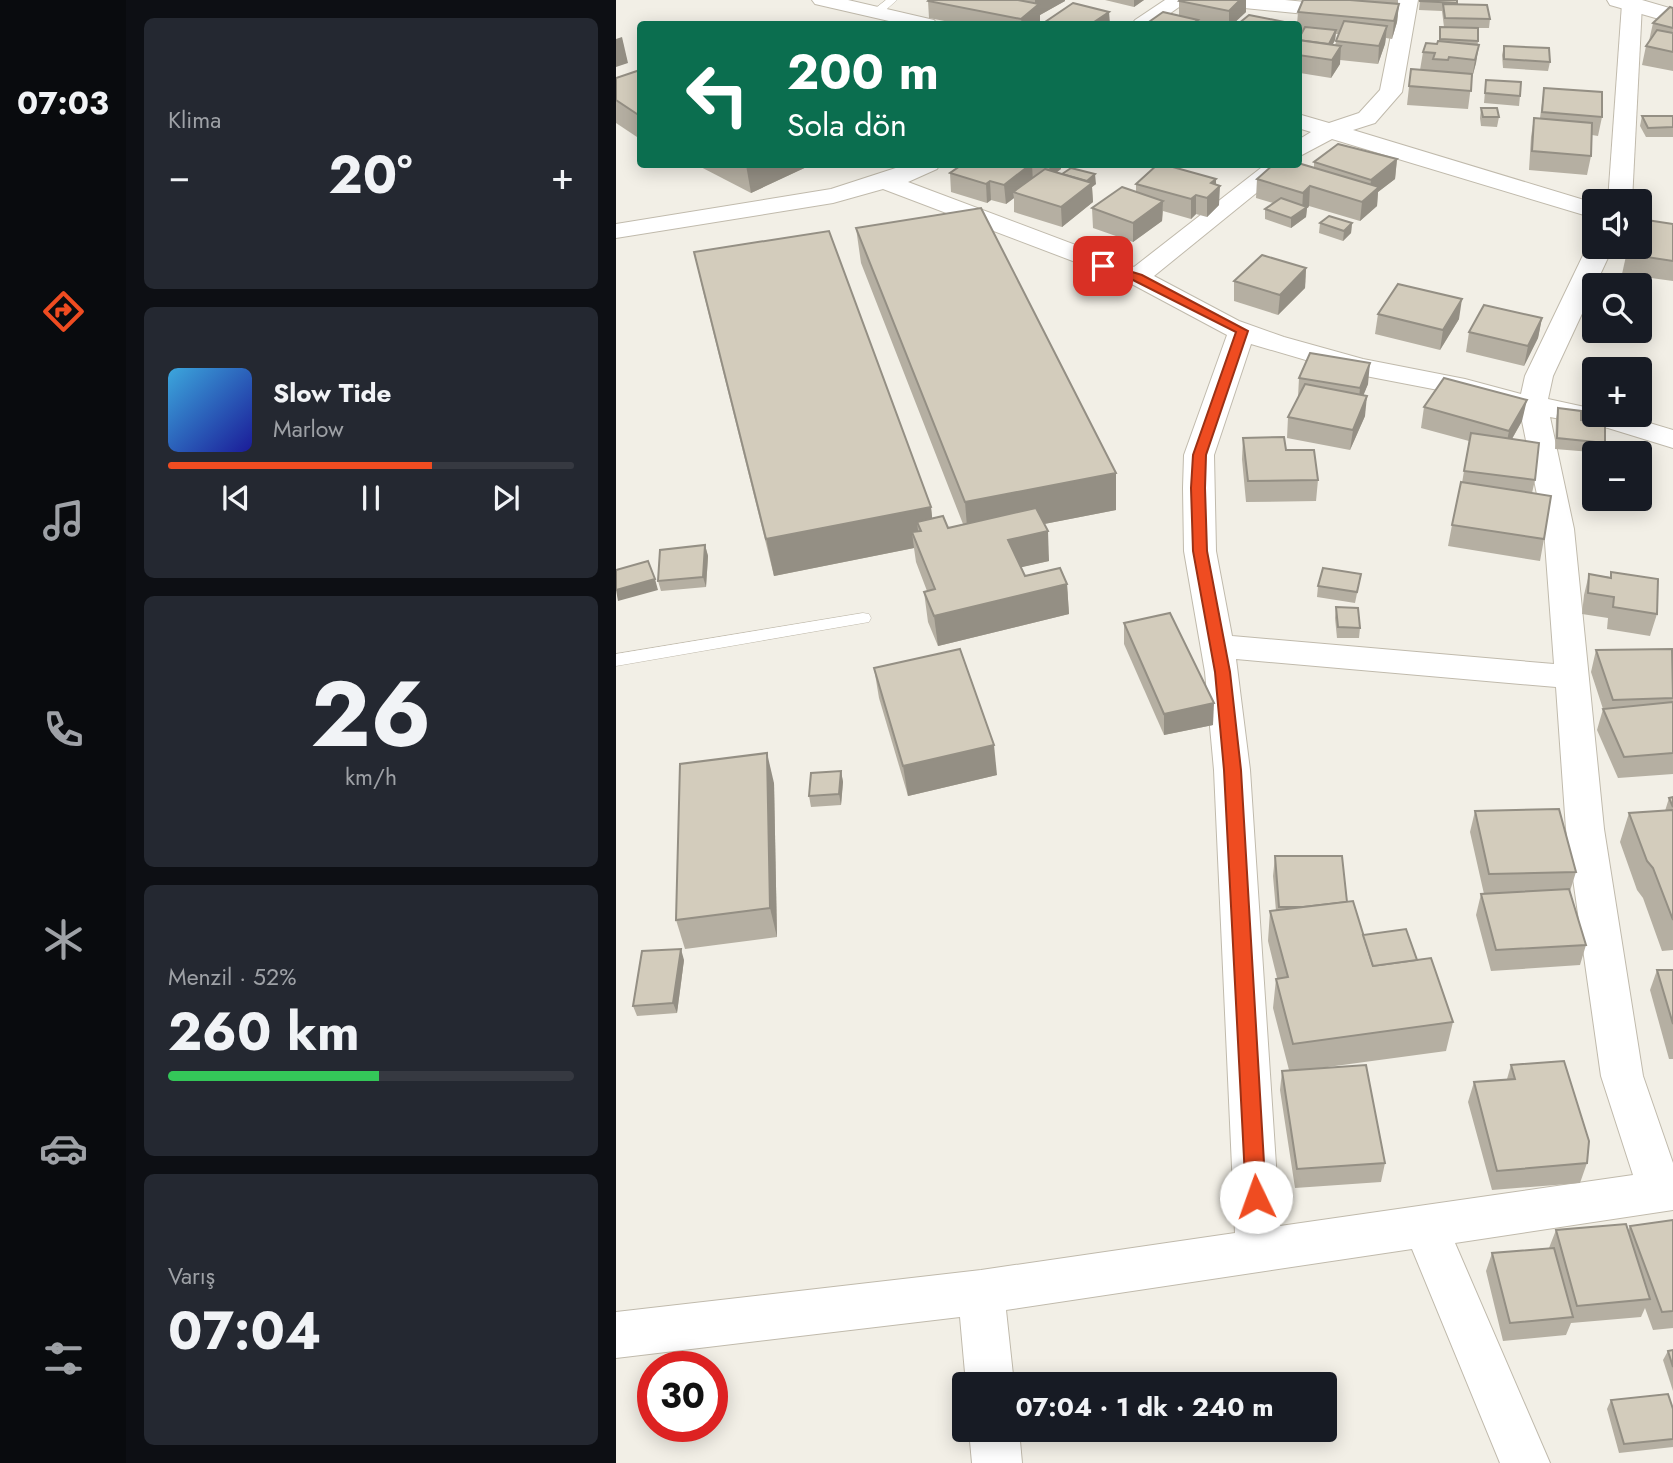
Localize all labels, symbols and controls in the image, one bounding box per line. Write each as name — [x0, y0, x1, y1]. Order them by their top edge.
text: 200 m — [787, 37, 939, 107]
icon: left — [672, 49, 763, 140]
text: 07:03 — [17, 80, 109, 126]
text: Sola dön — [787, 102, 907, 148]
text: Klima — [168, 103, 221, 137]
text: 20° — [329, 137, 413, 213]
text: − — [168, 148, 190, 203]
text: + — [551, 148, 574, 203]
map controls — [1582, 189, 1652, 511]
button: sound — [1582, 189, 1652, 259]
pin — [1073, 236, 1133, 296]
icon: arrive — [1084, 247, 1122, 285]
button: search — [1582, 273, 1652, 343]
icon: directions — [39, 287, 88, 336]
button: + — [1582, 357, 1652, 427]
text: Slow Tide — [273, 374, 392, 412]
text: Marlow — [273, 412, 344, 446]
button: − — [1582, 441, 1652, 511]
icon: previous — [217, 479, 255, 517]
icon: pause — [352, 479, 390, 517]
icon: next — [487, 479, 525, 517]
icon: music — [39, 496, 88, 545]
text: 26 — [311, 649, 431, 780]
icon: phone — [39, 705, 88, 754]
text: km/h — [345, 760, 397, 794]
icon: climate — [39, 915, 88, 964]
text: Menzil · 52% — [168, 960, 296, 994]
text: 260 km — [168, 994, 360, 1070]
icon: car — [39, 1124, 88, 1173]
position arrow — [1219, 1160, 1293, 1234]
text: Varış — [168, 1259, 215, 1293]
text: 07:04 — [168, 1293, 321, 1369]
icon: filters — [39, 1334, 88, 1383]
speed limit sign: 30 — [637, 1351, 728, 1442]
text: 07:04 · 1 dk · 240 m — [1015, 1388, 1274, 1426]

